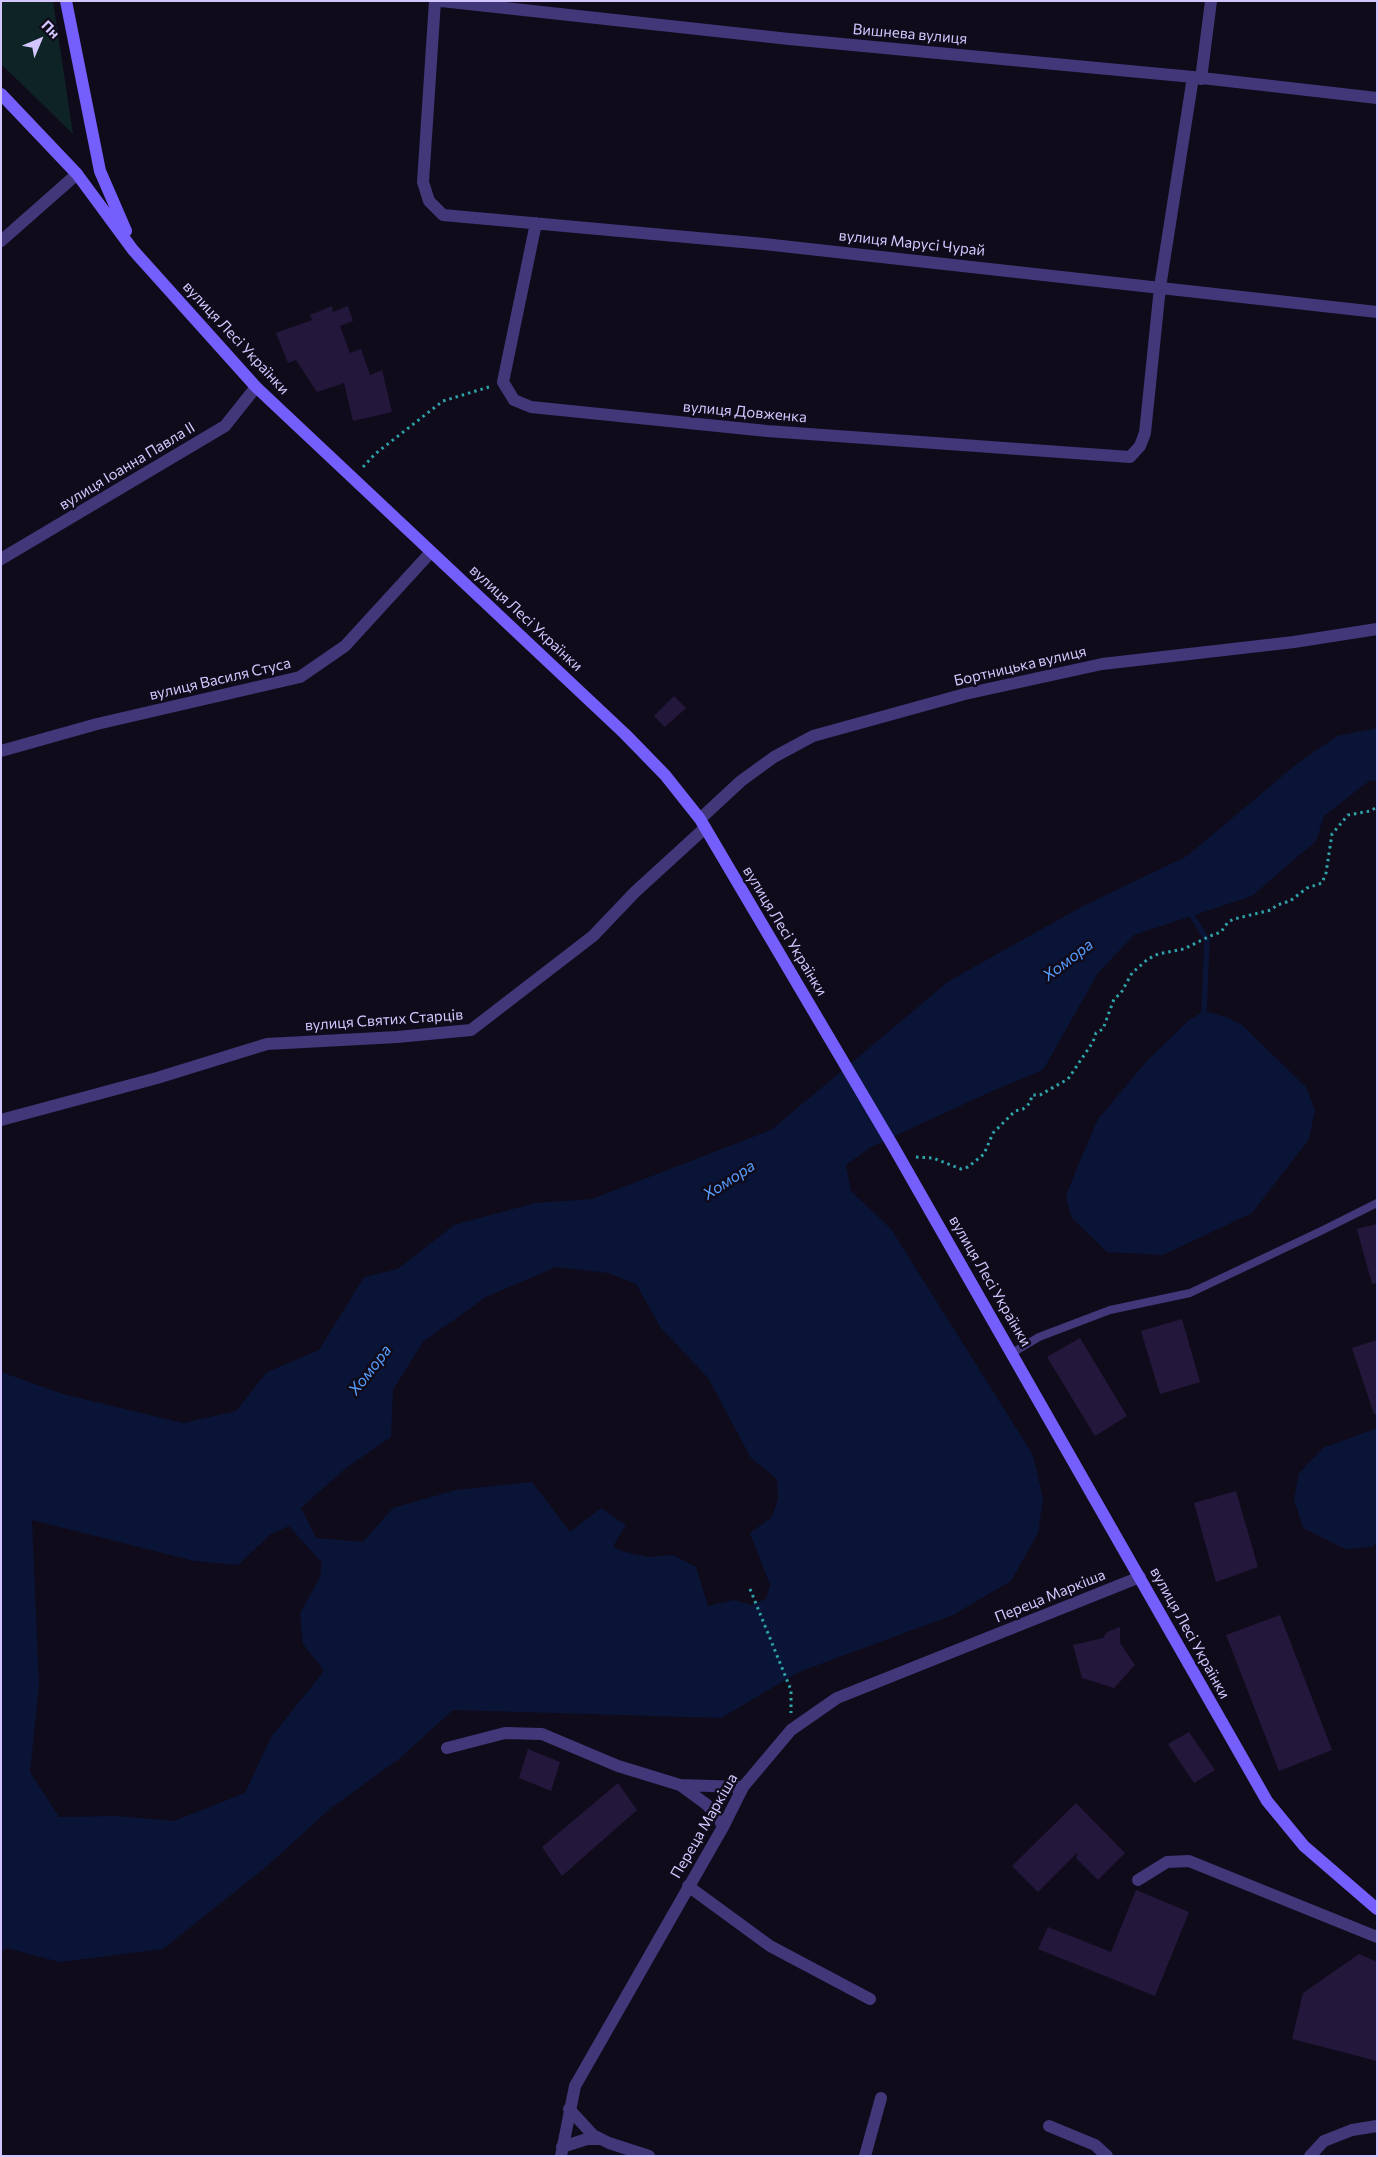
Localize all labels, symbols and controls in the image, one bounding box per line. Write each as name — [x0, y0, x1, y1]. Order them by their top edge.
north arrow — [15, 15, 65, 65]
text: Пн — [38, 16, 64, 42]
street label: Вишнева вулиця — [852, 20, 968, 48]
street label: вулиця Марусі Чурай — [838, 226, 986, 260]
street label: вулиця Лесі Українки — [179, 278, 293, 398]
street label: вулиця Довженка — [682, 398, 808, 426]
street label: вулиця Іоанна Павла II — [56, 418, 198, 514]
street label: вулиця Лесі Українки — [466, 561, 586, 675]
street label: Бортницька вулиця — [952, 642, 1088, 690]
street label: вулиця Василя Стуса — [148, 654, 292, 704]
street label: вулиця Лесі Українки — [739, 863, 831, 999]
water label: Хомора — [1039, 935, 1097, 985]
street label: вулиця Святих Старців — [304, 1005, 464, 1035]
water label: Хомора — [699, 1156, 759, 1204]
street label: вулиця Лесі Українки — [945, 1212, 1035, 1350]
water label: Хомора — [345, 1341, 395, 1399]
street label: вулиця Лесі Українки — [1146, 1564, 1234, 1702]
street label: Переца Маркіша — [992, 1566, 1108, 1626]
street label: Переца Маркіша — [667, 1770, 741, 1882]

